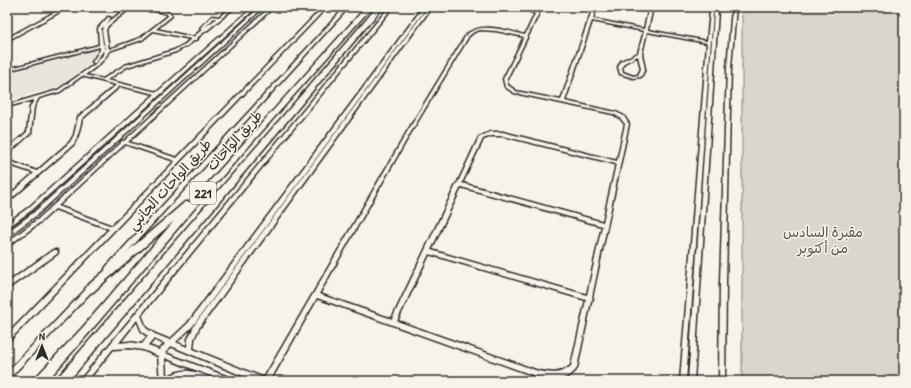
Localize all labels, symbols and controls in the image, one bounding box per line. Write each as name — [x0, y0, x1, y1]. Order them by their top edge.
street label: طريق الواحات — [202, 106, 266, 174]
street label: طريق الواحات الجانبي — [123, 134, 218, 236]
road number: 221 — [190, 182, 216, 204]
park label: مقبرة السادس من أكتوبر — [783, 222, 863, 257]
north arrow — [22, 326, 62, 366]
text: N — [39, 329, 45, 343]

